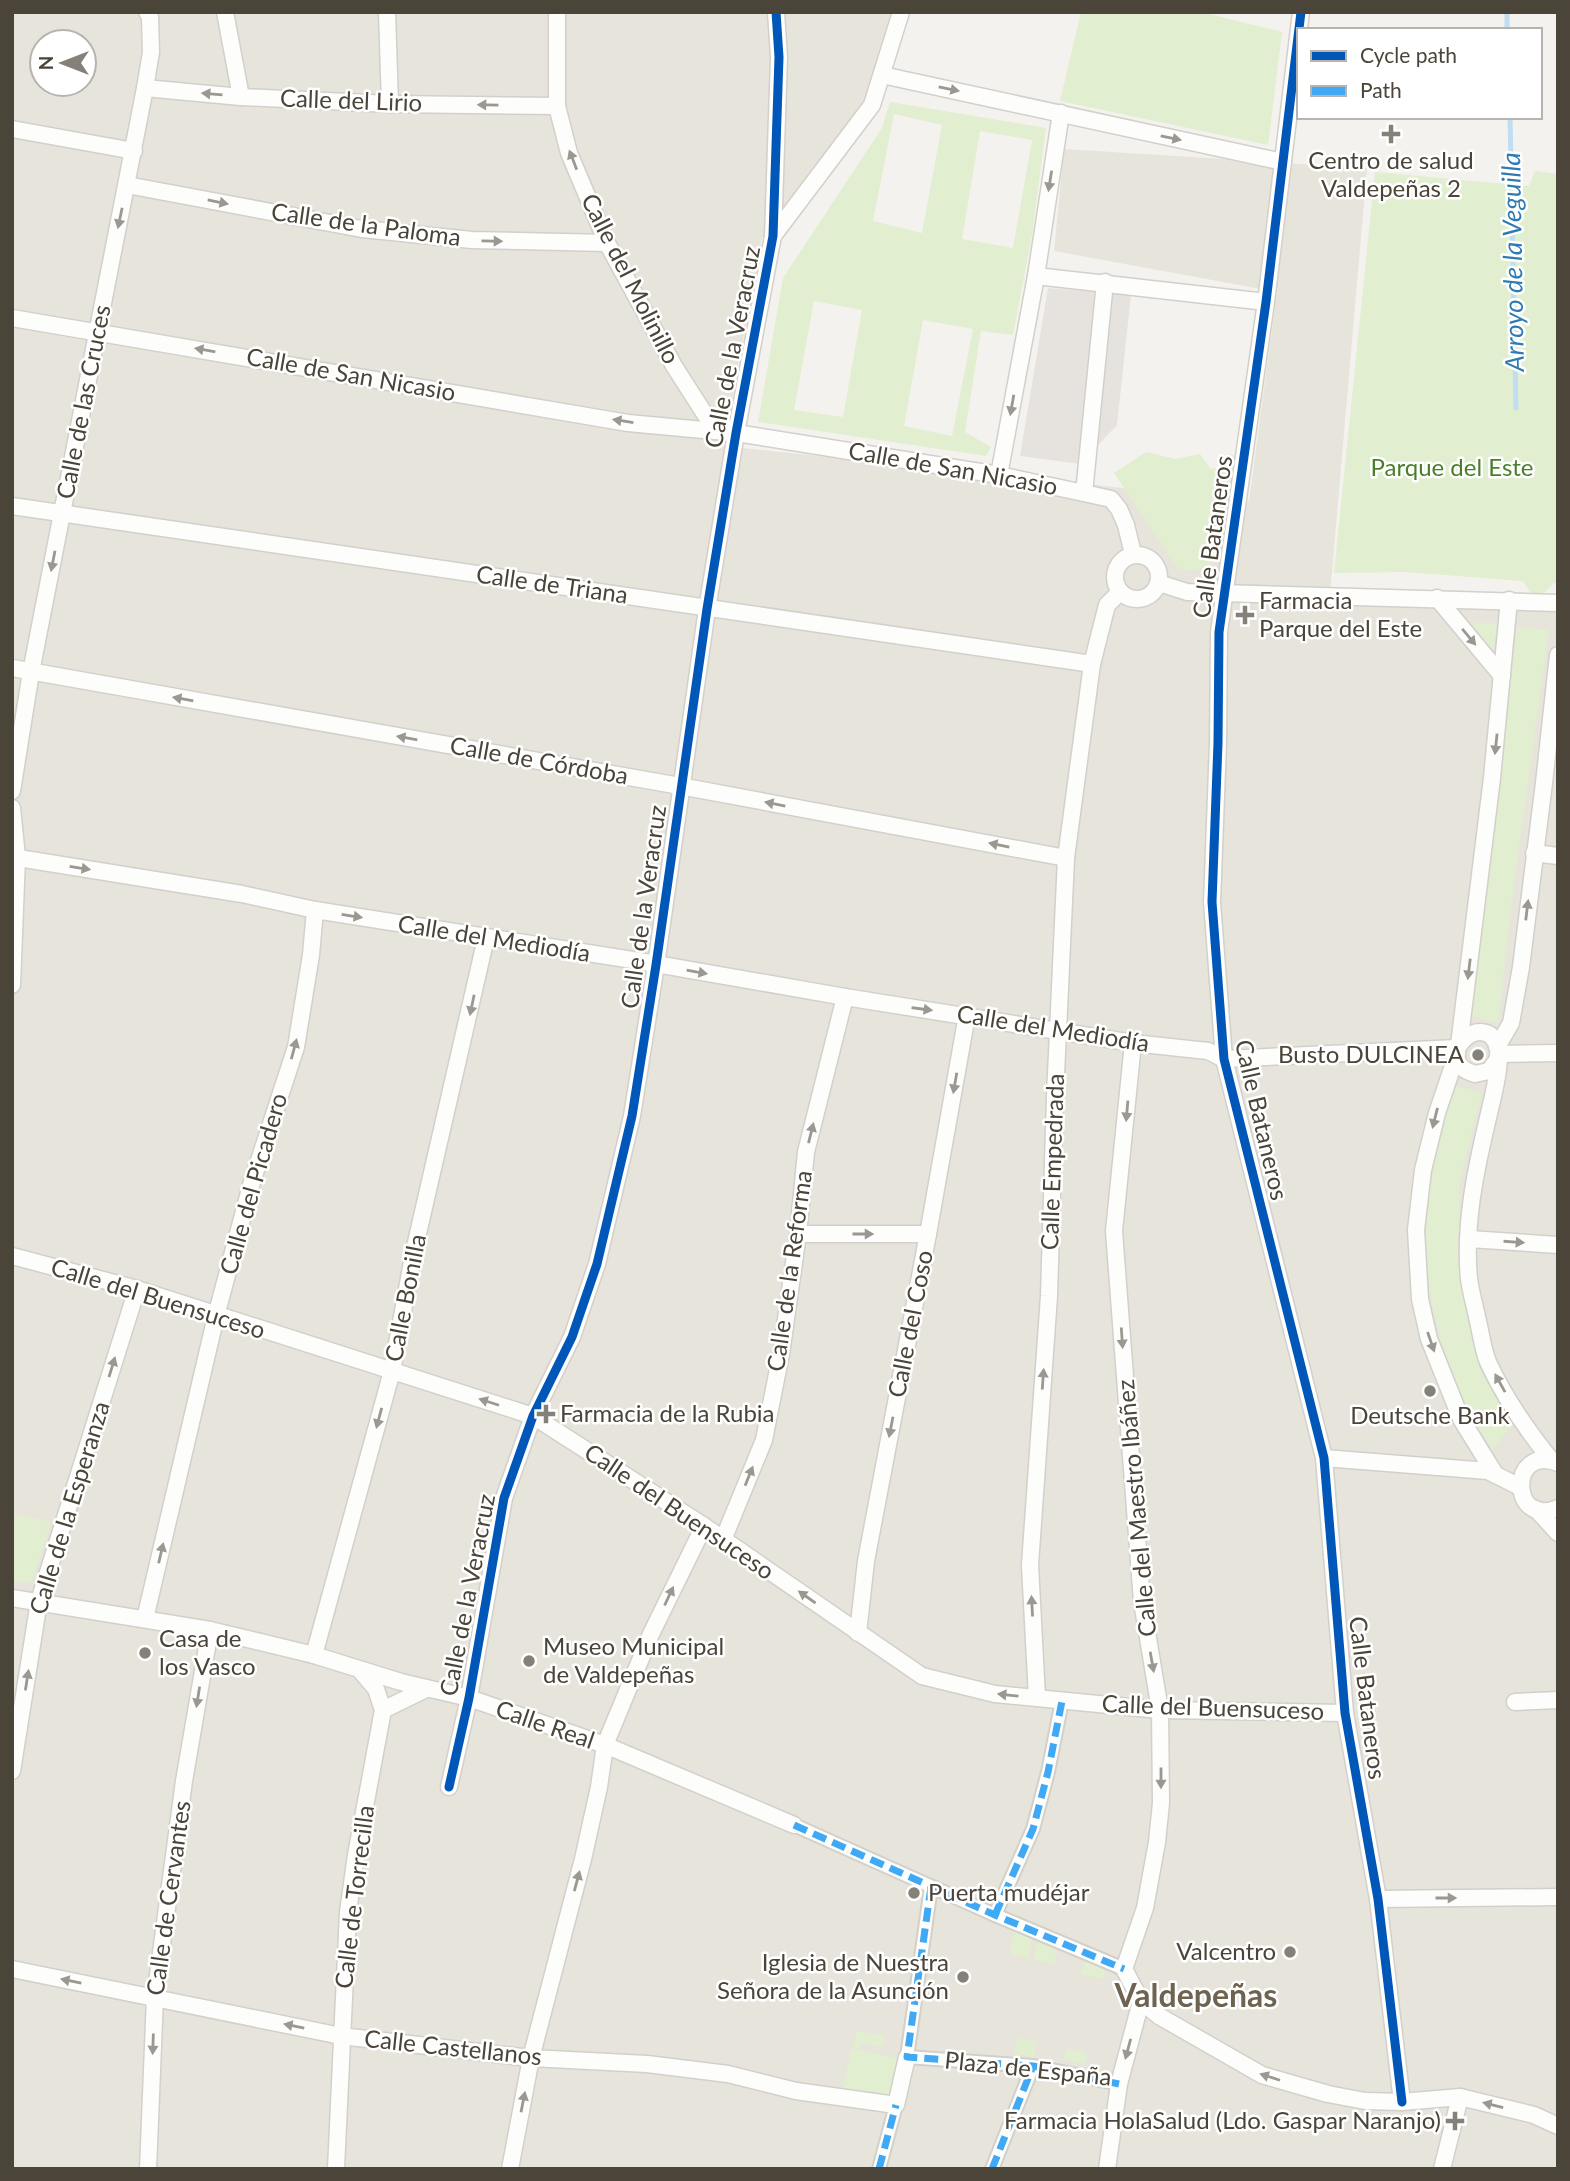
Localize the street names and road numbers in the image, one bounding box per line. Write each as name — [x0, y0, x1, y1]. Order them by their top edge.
street label: Calle del Lirio — [279, 83, 423, 116]
street label: Calle del Molinillo — [576, 188, 687, 368]
street label: Calle de la Paloma — [270, 196, 463, 251]
street label: Calle de la Veracruz — [698, 243, 765, 450]
street label: Calle de las Cruces — [50, 302, 116, 501]
street label: Calle de San Nicasio — [244, 341, 458, 406]
street label: Calle de San Nicasio — [846, 435, 1060, 500]
street label: Calle Bataneros — [1186, 454, 1237, 620]
street label: Calle de Triana — [474, 559, 630, 609]
street label: Calle de Córdoba — [448, 730, 631, 789]
street label: Calle de la Veracruz — [614, 803, 671, 1010]
street label: Calle del Mediodía — [396, 908, 593, 967]
street label: Calle del Mediodía — [955, 998, 1152, 1057]
street label: Calle Bataneros — [1230, 1036, 1295, 1203]
street label: Calle Empedrada — [1034, 1073, 1069, 1251]
street label: Calle del Picadero — [213, 1089, 292, 1278]
street label: Calle de la Reforma — [760, 1168, 817, 1373]
street label: Calle Bonilla — [378, 1231, 431, 1364]
street label: Calle del Coso — [881, 1248, 938, 1400]
street label: Calle del Buensuceso — [48, 1251, 269, 1344]
street label: Calle del Maestro Ibáñez — [1110, 1378, 1161, 1638]
street label: Calle de la Esperanza — [22, 1398, 115, 1617]
street label: Calle del Buensuceso — [580, 1437, 780, 1585]
street label: Calle de la Veracruz — [433, 1491, 500, 1698]
street label: Calle Bataneros — [1344, 1615, 1393, 1781]
street label: Calle del Buensuceso — [1101, 1688, 1325, 1725]
street label: Calle Real — [492, 1693, 599, 1754]
street label: Calle de Cervantes — [139, 1799, 196, 1997]
street label: Calle de Torrecilla — [328, 1803, 379, 1990]
street label: Calle Castellanos — [363, 2023, 543, 2070]
street label: Plaza de España — [943, 2044, 1113, 2091]

